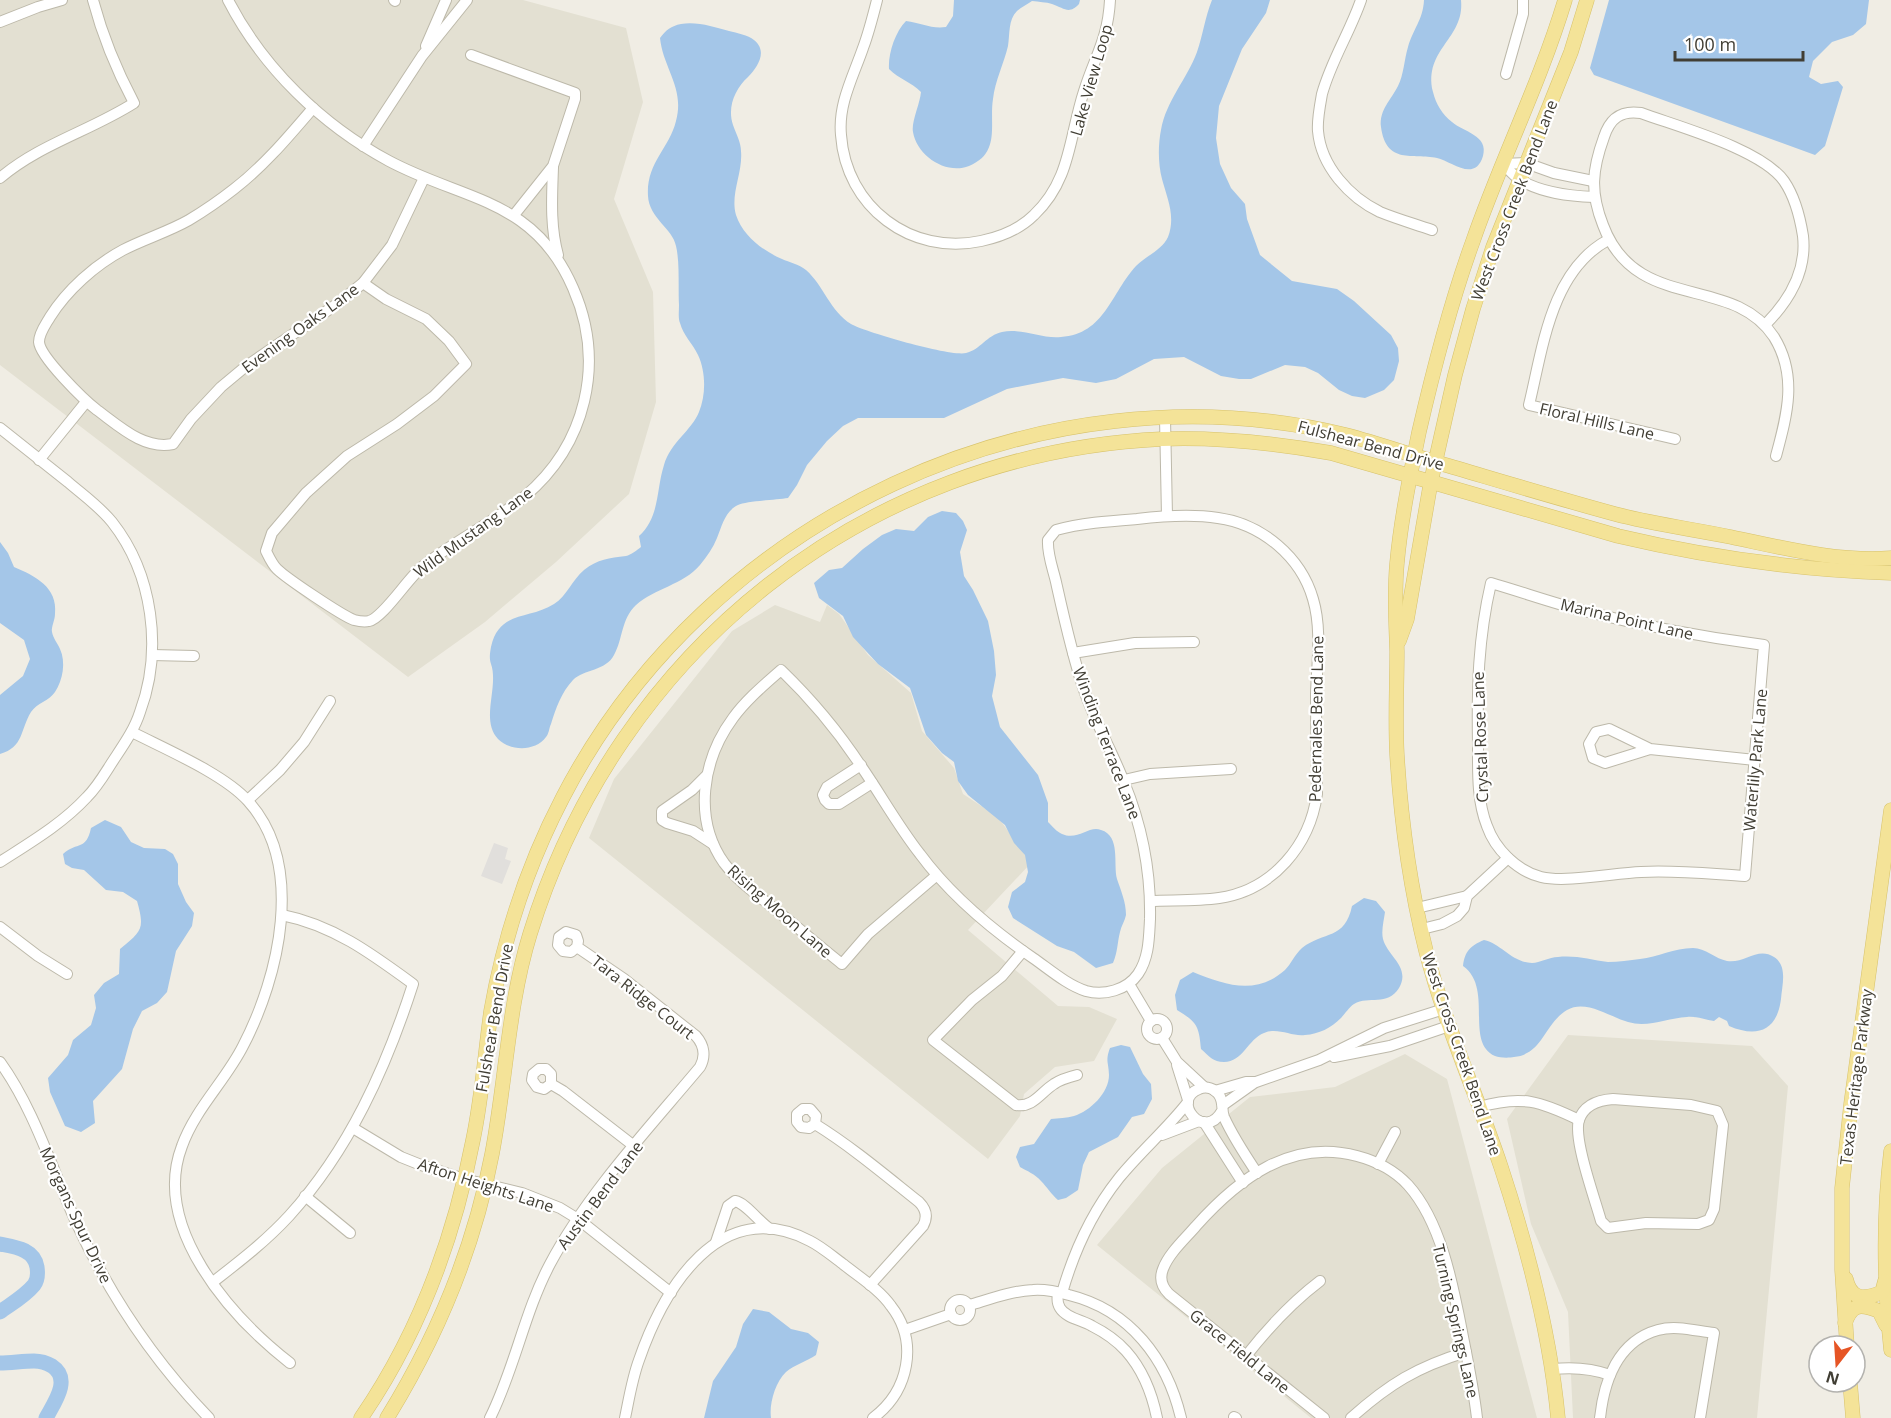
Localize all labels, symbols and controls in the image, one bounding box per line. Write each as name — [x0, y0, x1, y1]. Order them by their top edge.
street label: Lake View Loop — [1065, 22, 1117, 138]
scale bar — [1675, 24, 1802, 62]
text: 100 m — [1684, 32, 1736, 56]
street label: West Cross Creek Bend Lane — [1466, 97, 1562, 303]
street label: Evening Oaks Lane — [237, 278, 363, 378]
street label: Floral Hills Lane — [1537, 397, 1657, 445]
street label: Fulshear Bend Drive — [1296, 415, 1446, 475]
street label: Wild Mustang Lane — [409, 481, 537, 583]
street label: Marina Point Lane — [1558, 593, 1696, 645]
street label: Pedernales Bend Lane — [1304, 636, 1328, 802]
street label: Winding Terrace Lane — [1068, 664, 1146, 822]
street label: Crystal Rose Lane — [1467, 671, 1493, 803]
street label: Waterlily Park Lane — [1738, 688, 1772, 832]
street label: Rising Moon Lane — [723, 859, 837, 963]
street label: Fulshear Bend Drive — [470, 942, 518, 1094]
street label: Tara Ridge Court — [587, 950, 699, 1044]
street label: West Cross Creek Bend Lane — [1417, 950, 1507, 1158]
street label: Texas Heritage Parkway — [1834, 987, 1878, 1166]
street label: Austin Bend Lane — [552, 1136, 648, 1254]
street label: Morgans Spur Drive — [35, 1143, 117, 1287]
street label: Afton Heights Lane — [415, 1153, 557, 1217]
street label: Turning Springs Lane — [1428, 1242, 1484, 1400]
street label: Grace Field Lane — [1185, 1304, 1295, 1398]
north arrow — [1807, 1334, 1867, 1394]
text: N — [1823, 1366, 1842, 1391]

